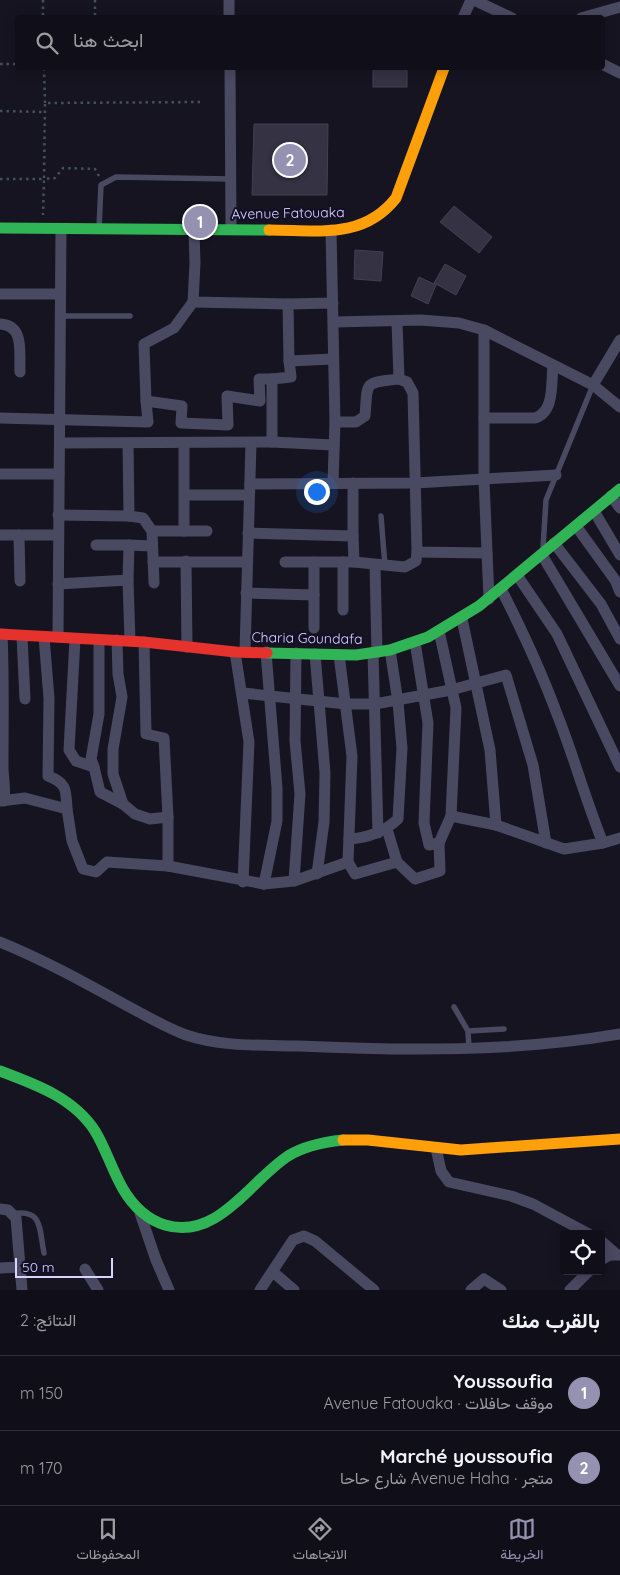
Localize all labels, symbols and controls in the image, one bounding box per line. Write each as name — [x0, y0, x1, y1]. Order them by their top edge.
search box — [15, 15, 605, 70]
text: ابحث هنا — [73, 28, 143, 52]
icon: search — [33, 29, 61, 57]
pin: 2 — [274, 141, 306, 179]
pin: 1 — [184, 203, 216, 241]
street label: Avenue Fatouaka — [231, 203, 345, 223]
your location — [304, 479, 330, 505]
street label: Charia Goundafa — [251, 628, 363, 648]
map controls — [560, 1230, 605, 1275]
button: locate — [560, 1230, 605, 1275]
scale bar — [15, 1255, 112, 1278]
text: 50 m — [22, 1258, 55, 1276]
text: بالقرب منك — [502, 1307, 600, 1333]
text: النتائج: 2 — [20, 1310, 76, 1330]
text: Youssoufia — [453, 1369, 553, 1393]
text: 150 m — [20, 1383, 63, 1403]
text: 1 — [581, 1383, 587, 1403]
text: موقف حافلات · Avenue Fatouaka — [324, 1393, 553, 1413]
text: Marché youssoufia — [380, 1444, 553, 1468]
text: 170 m — [20, 1458, 63, 1478]
text: 2 — [579, 1458, 589, 1478]
text: متجر · Avenue Haha شارع حاحا — [340, 1468, 553, 1488]
tab: المحفوظات — [77, 1515, 140, 1567]
tab: الاتجاهات — [293, 1515, 347, 1567]
tab: الخريطة — [500, 1515, 543, 1567]

